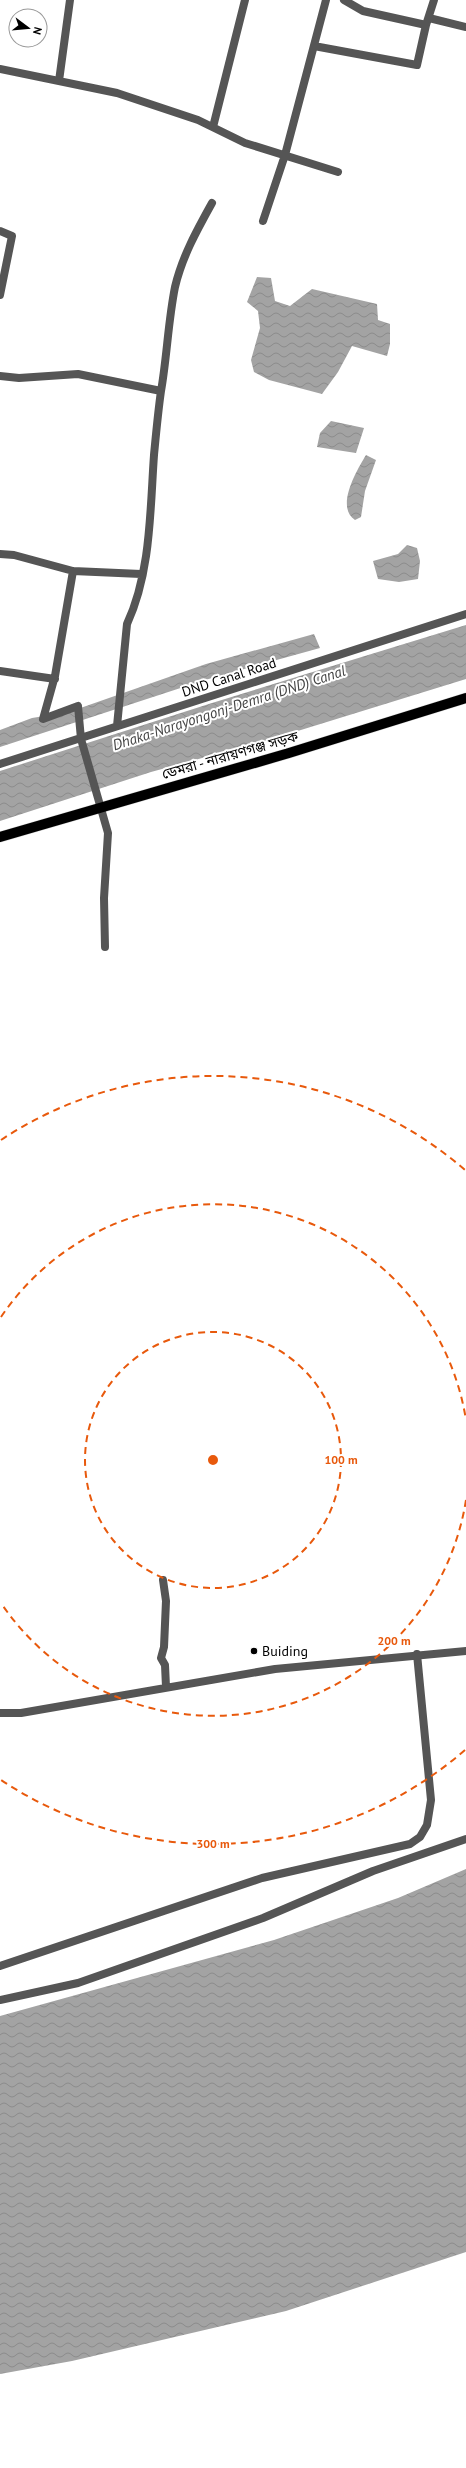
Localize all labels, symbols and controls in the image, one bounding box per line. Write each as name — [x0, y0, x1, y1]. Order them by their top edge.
north arrow — [8, 8, 48, 48]
text: N — [30, 25, 45, 36]
street label: DND Canal Road — [179, 653, 279, 701]
water label: Dhaka-Narayongonj-Demra (DND) Canal — [110, 661, 348, 754]
street label: ডেমরা - নারায়ণগঞ্জ সড়ক — [160, 727, 301, 783]
text: 100 m — [324, 1452, 358, 1467]
centre of rings — [206, 1453, 220, 1467]
text: 200 m — [377, 1633, 411, 1648]
place label: Buiding — [262, 1642, 308, 1660]
marker: Buiding — [249, 1646, 259, 1656]
text: 300 m — [196, 1836, 230, 1851]

